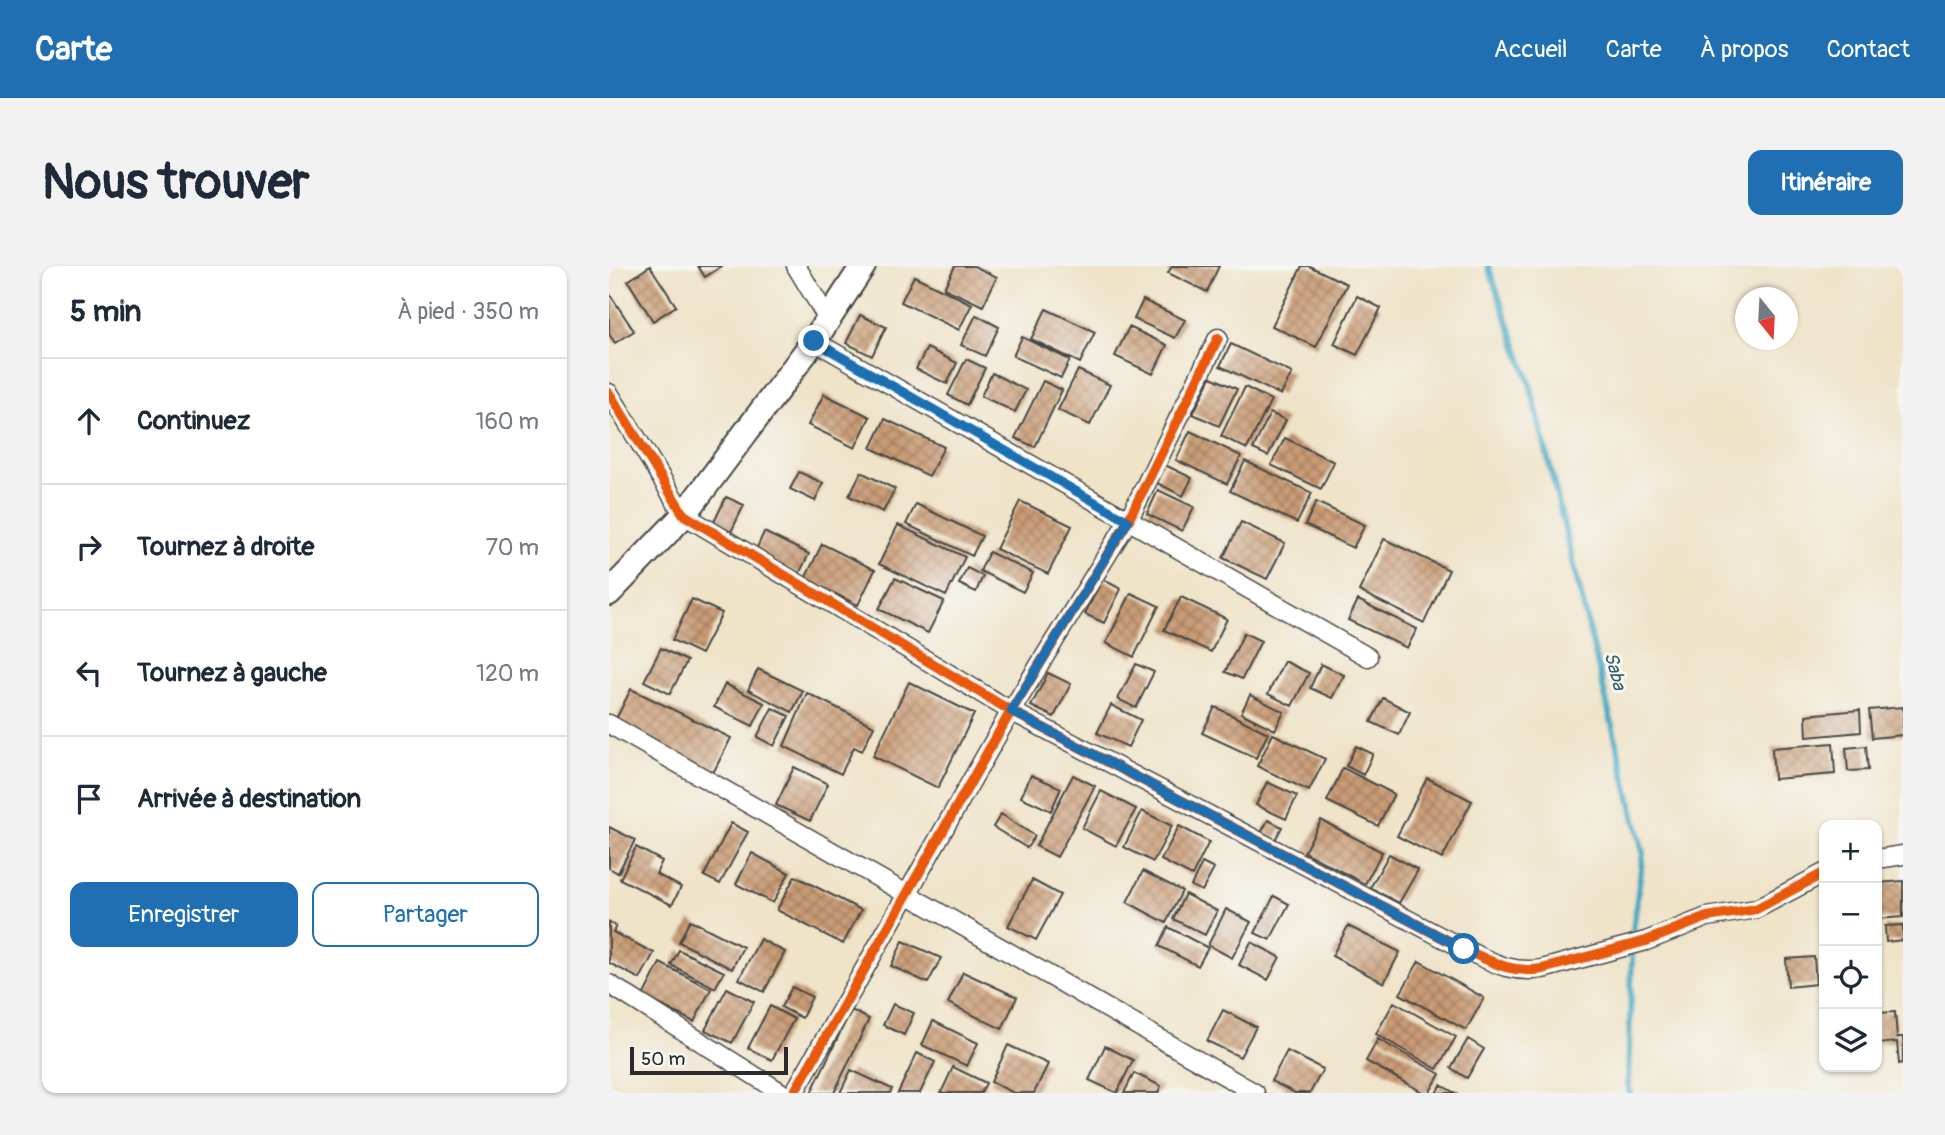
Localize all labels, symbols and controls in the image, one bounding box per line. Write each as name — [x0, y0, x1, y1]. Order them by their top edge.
text: Carte — [35, 29, 112, 70]
text: Accueil — [1494, 35, 1568, 64]
text: Carte — [1606, 35, 1662, 64]
text: À propos — [1700, 35, 1789, 64]
text: Contact — [1827, 35, 1910, 64]
button: Itinéraire — [1748, 150, 1903, 215]
text: Nous trouver — [42, 152, 310, 213]
north arrow — [1735, 287, 1798, 350]
text: 5 min — [70, 293, 141, 330]
text: À pied · 350 m — [397, 297, 539, 326]
route end — [798, 325, 829, 356]
icon: ahead — [70, 402, 108, 440]
text: Continuez — [137, 405, 250, 437]
text: 160 m — [475, 407, 539, 436]
icon: right — [70, 528, 108, 566]
text: Tournez à droite — [137, 531, 314, 563]
text: 70 m — [486, 533, 539, 562]
water label: Saba — [1599, 650, 1632, 694]
icon: left — [70, 654, 108, 692]
text: Tournez à gauche — [137, 657, 327, 689]
text: 120 m — [476, 659, 539, 688]
icon: arrive — [70, 780, 108, 818]
text: Arrivée à destination — [137, 783, 361, 815]
map controls — [1819, 820, 1882, 1072]
button: + — [1819, 820, 1882, 883]
button: Enregistrer — [70, 882, 298, 947]
button: Partager — [312, 882, 539, 947]
button: − — [1819, 883, 1882, 946]
route start — [1448, 933, 1479, 964]
button: locate — [1819, 946, 1882, 1009]
button: layers — [1819, 1009, 1882, 1072]
scale bar — [630, 1044, 787, 1076]
text: 50 m — [641, 1047, 685, 1071]

